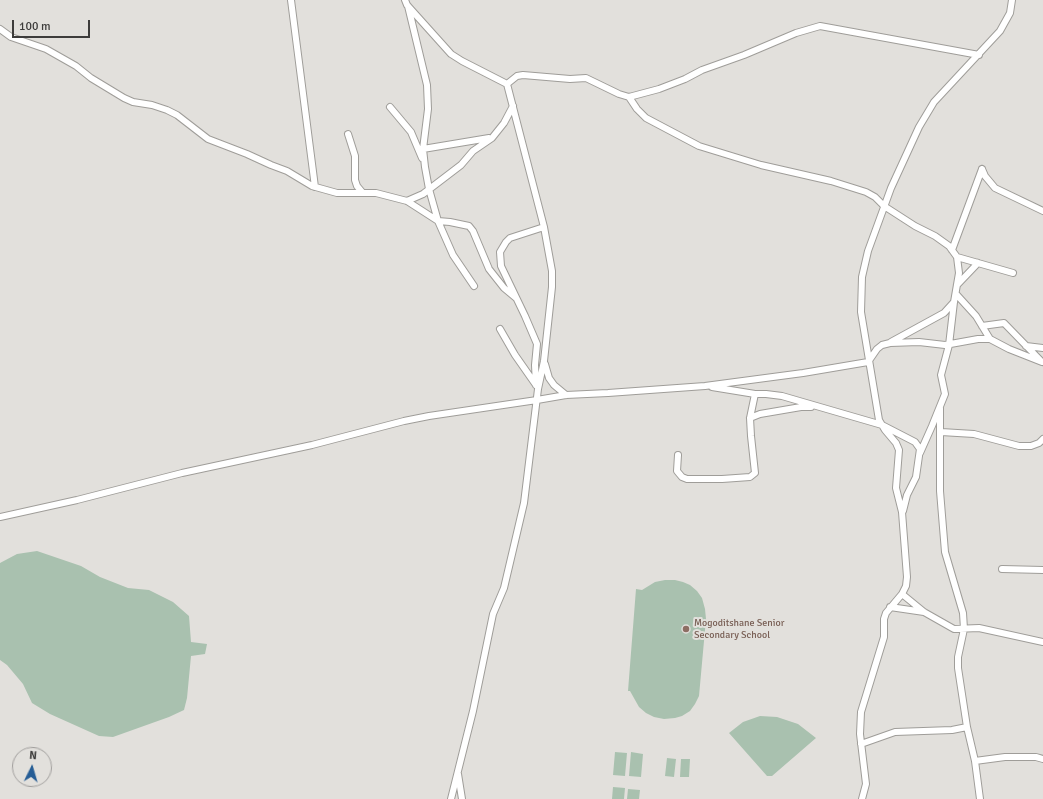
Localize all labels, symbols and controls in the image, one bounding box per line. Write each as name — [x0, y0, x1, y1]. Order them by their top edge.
scale bar — [14, 12, 92, 38]
text: 100 m — [19, 19, 51, 34]
place label: Mogoditshane Senior Secondary School — [694, 617, 784, 640]
marker: Mogoditshane Senior Secondary School — [681, 624, 691, 634]
north arrow — [12, 747, 52, 787]
text: N — [29, 749, 37, 762]

